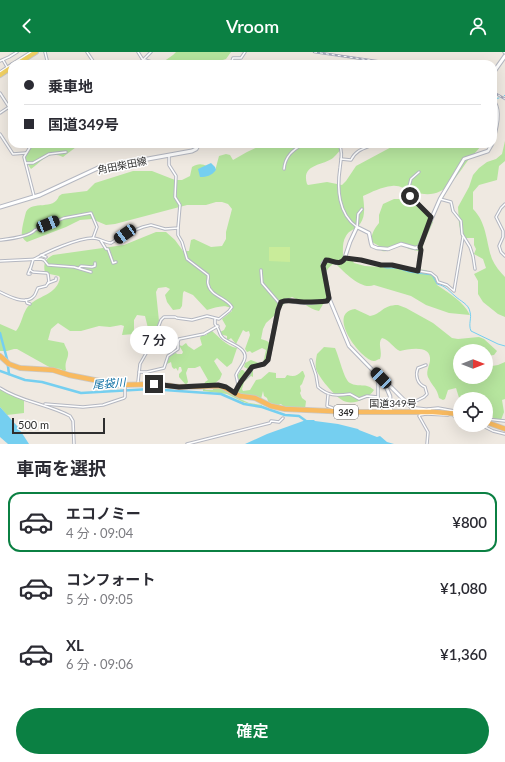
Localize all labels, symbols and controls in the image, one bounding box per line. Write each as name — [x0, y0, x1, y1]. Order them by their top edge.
icon: back — [16, 15, 38, 37]
text: Vroom — [226, 15, 279, 37]
icon: person — [467, 15, 489, 37]
text: 乗車地 — [48, 77, 93, 95]
text: 国道349号 — [48, 115, 119, 133]
street label: 角田柴田線 — [96, 154, 148, 176]
route start — [401, 187, 419, 205]
car — [35, 214, 61, 234]
car — [112, 222, 138, 246]
callout: 7 分 — [130, 326, 178, 354]
text: 7 分 — [142, 332, 166, 348]
north arrow — [453, 344, 493, 384]
map controls — [453, 344, 493, 432]
car — [368, 365, 394, 391]
water label: 尾袋川 — [92, 375, 127, 391]
route end — [145, 375, 163, 393]
button: locate — [453, 392, 493, 432]
street label: 国道349号 — [369, 397, 417, 409]
road number: 349 — [334, 405, 358, 419]
scale bar — [12, 416, 105, 435]
text: 500 m — [18, 418, 49, 431]
text: 車両を選択 — [16, 457, 106, 479]
icon: car — [18, 504, 54, 540]
text: エコノミー — [66, 504, 141, 522]
text: ¥800 — [452, 513, 487, 531]
text: 4 分 · 09:04 — [66, 525, 133, 541]
icon: car — [18, 570, 54, 606]
text: コンフォート — [66, 570, 156, 588]
text: ¥1,080 — [440, 579, 487, 597]
text: 5 分 · 09:05 — [66, 591, 133, 607]
icon: car — [18, 636, 54, 672]
text: XL — [66, 636, 84, 654]
text: ¥1,360 — [440, 645, 487, 663]
text: 6 分 · 09:06 — [66, 656, 133, 672]
button: 確定 — [16, 708, 489, 754]

